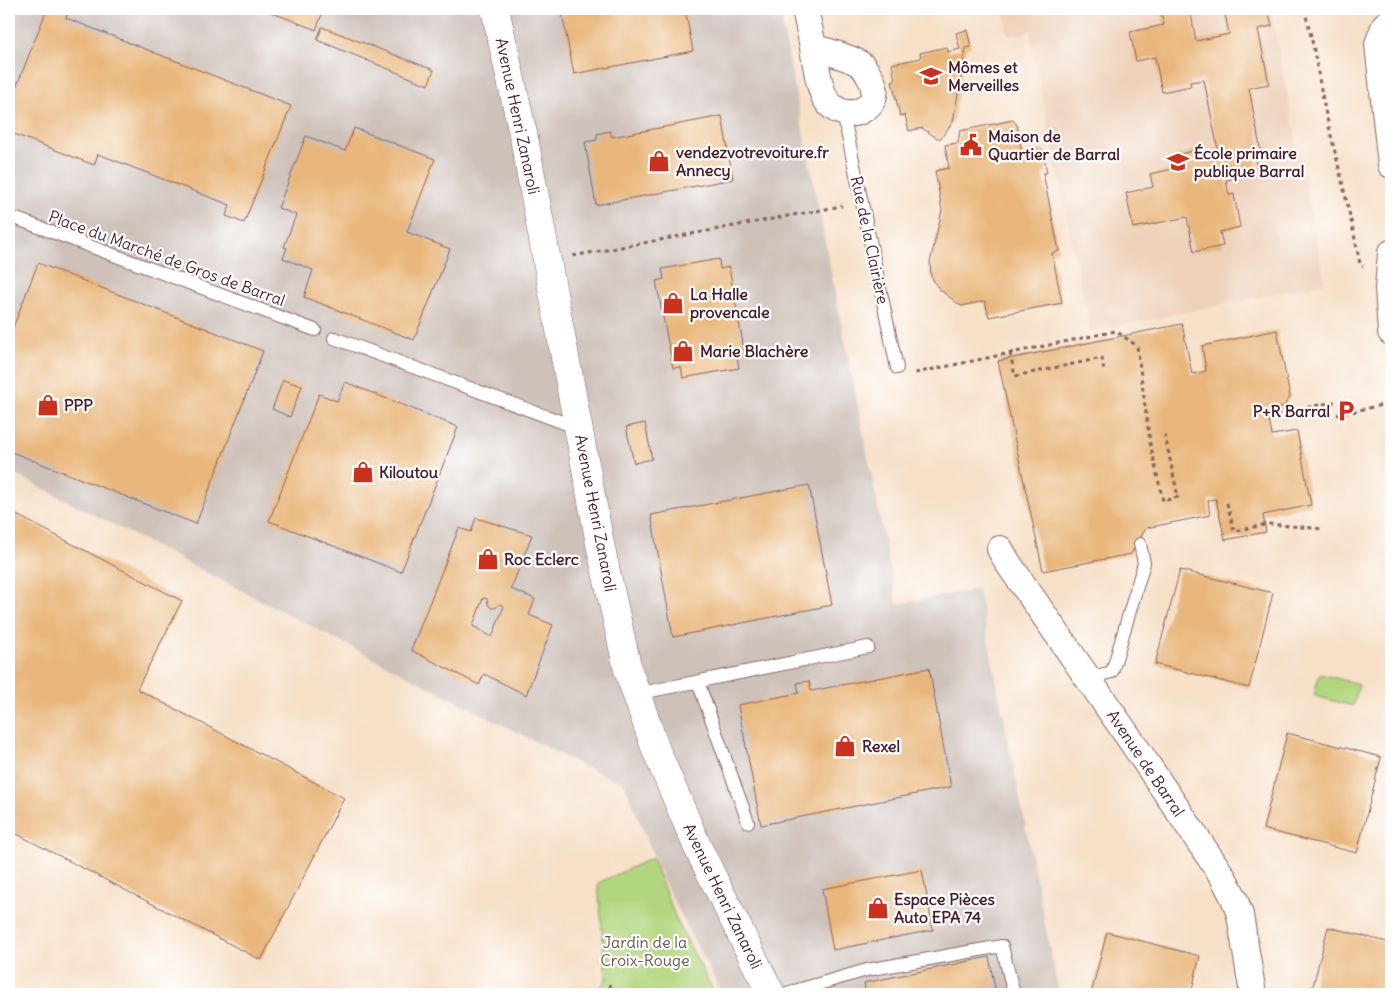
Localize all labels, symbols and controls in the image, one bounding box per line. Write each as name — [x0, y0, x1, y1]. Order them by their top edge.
street label: Avenue Henri Zanaroli — [492, 36, 544, 196]
place label: Mômes et Merveilles — [948, 57, 1019, 95]
school or university icon: Mômes et Merveilles — [918, 63, 944, 89]
place label: Maison de Quartier de Barral — [988, 126, 1120, 164]
public building icon: Maison de Quartier de Barral — [958, 132, 984, 158]
place label: vendezvotrevoiture.fr Annecy — [676, 142, 829, 181]
place label: École primaire publique Barral — [1194, 143, 1304, 182]
shop icon: vendezvotrevoiture.fr Annecy — [646, 148, 672, 174]
school or university icon: École primaire publique Barral — [1165, 149, 1191, 175]
street label: Rue de la Clairière — [847, 174, 893, 306]
street label: Place du Marché de Gros de Barral — [46, 206, 288, 310]
place label: La Halle provencale — [690, 284, 770, 323]
shop icon: La Halle provencale — [660, 290, 686, 316]
shop icon: Marie Blachère — [670, 338, 696, 364]
place label: Marie Blachère — [700, 341, 809, 361]
shop icon: PPP — [35, 392, 61, 418]
place label: PPP — [64, 395, 93, 415]
parking icon: P+R Barral — [1333, 398, 1359, 424]
place label: P+R Barral — [1253, 401, 1330, 421]
street label: Avenue Henri Zanaroli — [571, 433, 621, 593]
shop icon: Kiloutou — [350, 459, 376, 485]
place label: Kiloutou — [379, 462, 439, 482]
shop icon: Roc Eclerc — [475, 546, 501, 572]
place label: Roc Eclerc — [504, 549, 579, 569]
street label: Avenue de Barral — [1103, 706, 1189, 820]
shop icon: Rexel — [832, 733, 858, 759]
place label: Rexel — [862, 736, 900, 756]
street label: Avenue Henri Zanaroli — [679, 820, 767, 972]
place label: Espace Pièces Auto EPA 74 — [894, 889, 995, 927]
shop icon: Espace Pièces Auto EPA 74 — [865, 895, 891, 921]
park label: Jardin de la Croix-Rouge — [600, 932, 690, 970]

